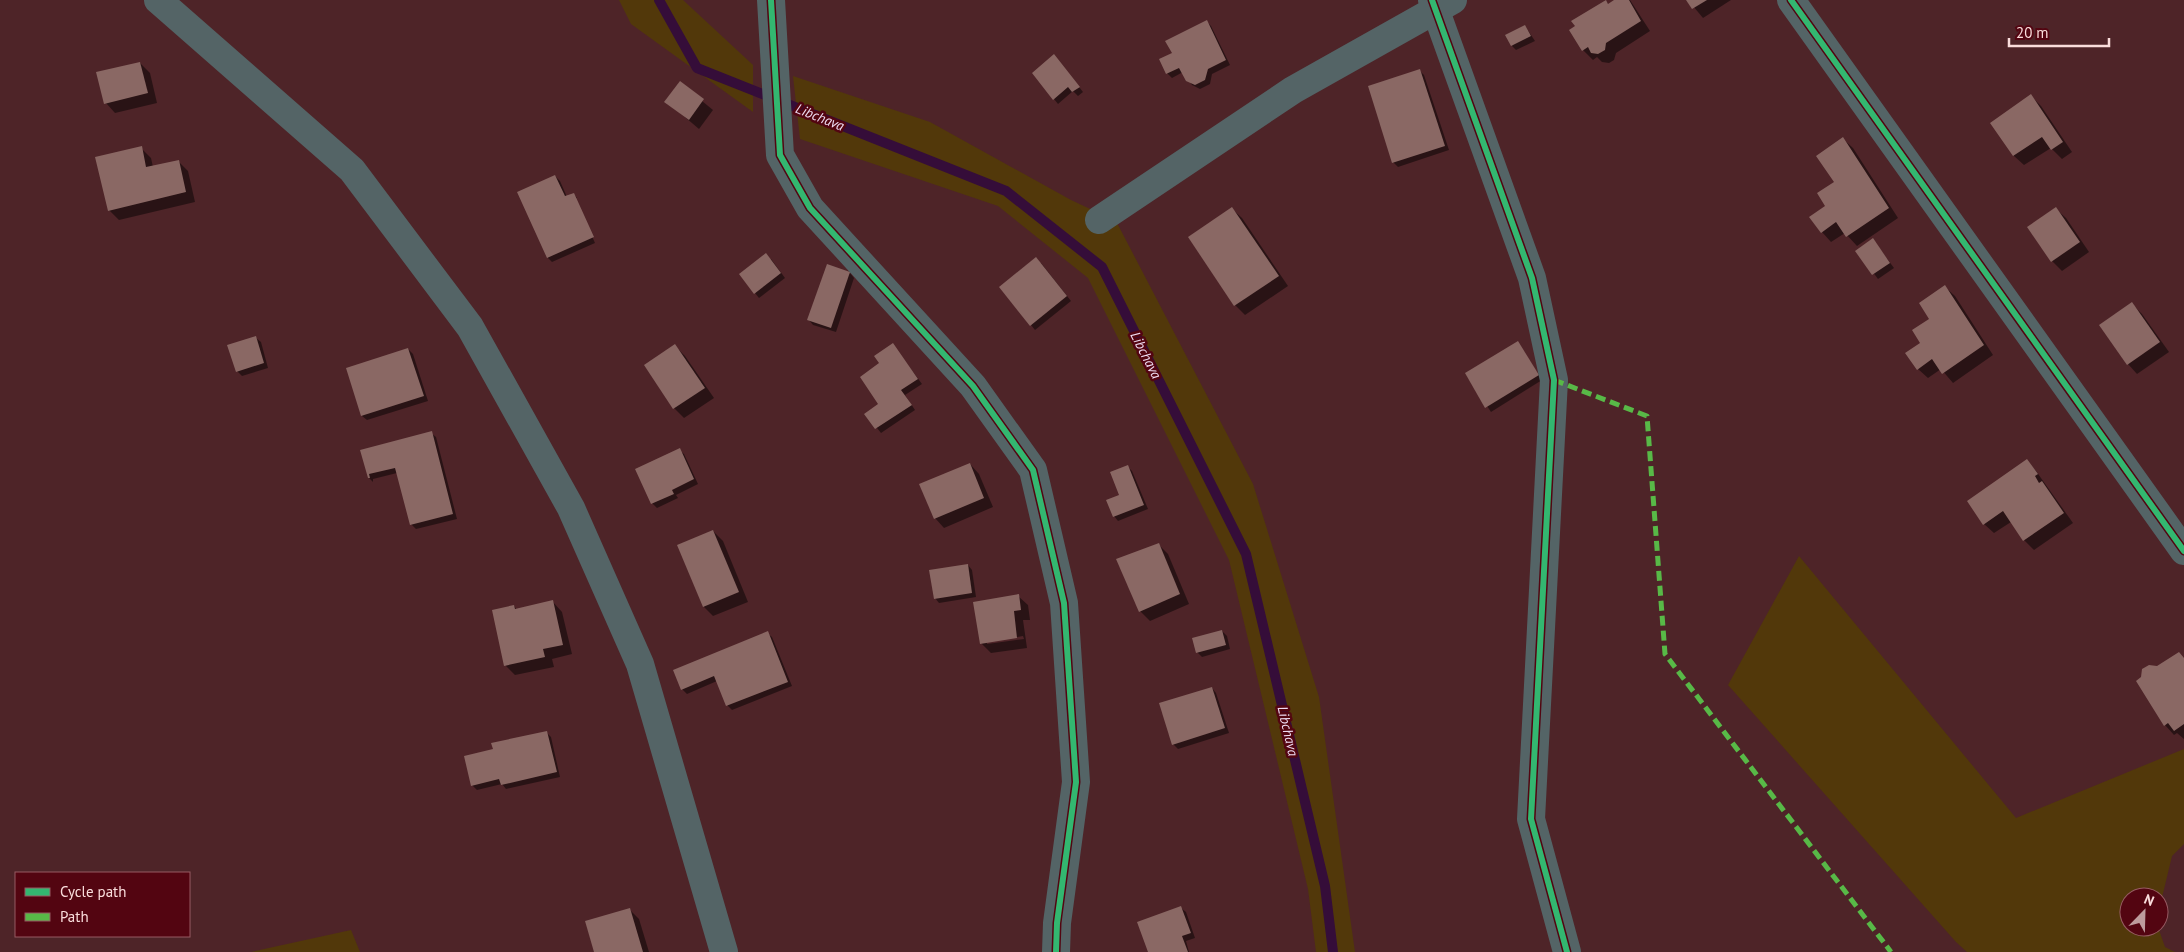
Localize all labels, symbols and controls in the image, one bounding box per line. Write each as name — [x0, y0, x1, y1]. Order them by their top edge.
scale bar — [2009, 15, 2109, 47]
text: 20 m — [2016, 23, 2049, 42]
water label: Libchava — [793, 99, 847, 135]
water label: Libchava — [1126, 328, 1166, 382]
water label: Libchava — [1274, 704, 1303, 758]
legend — [15, 872, 190, 937]
text: Cycle path — [60, 882, 126, 901]
north arrow — [2119, 887, 2169, 937]
text: N — [2141, 890, 2157, 910]
text: Path — [60, 907, 89, 926]

